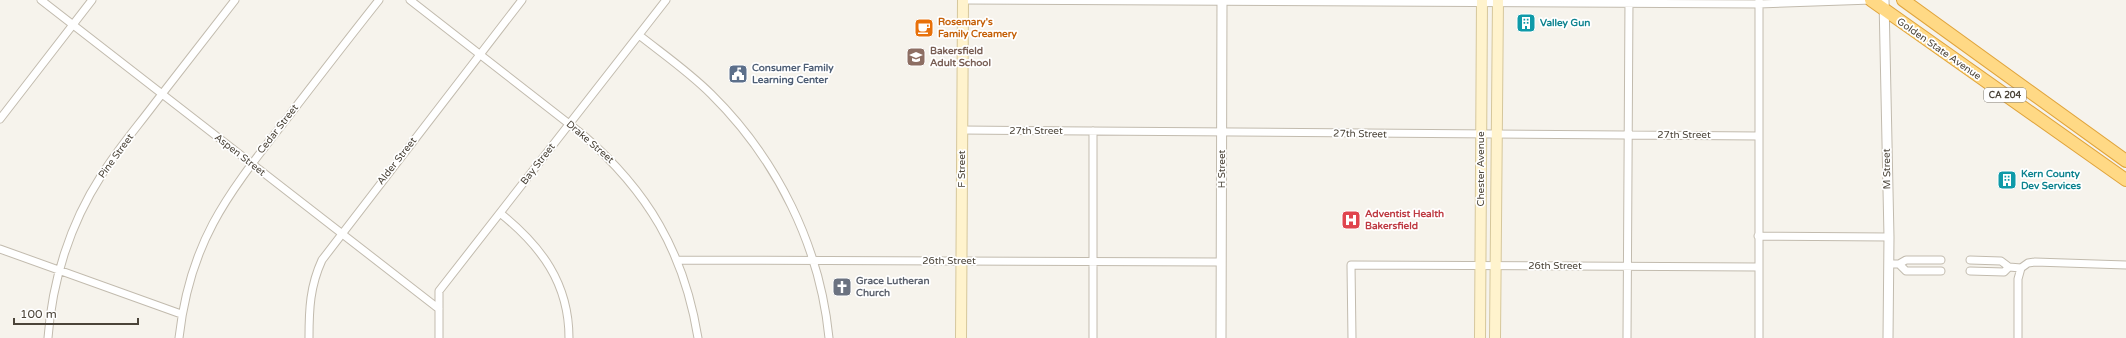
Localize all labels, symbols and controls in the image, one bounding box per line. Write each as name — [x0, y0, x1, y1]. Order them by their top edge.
building icon: Valley Gun — [1515, 12, 1537, 34]
street label: Golden State Avenue — [1895, 15, 1984, 83]
place label: Rosemary's Family Creamery — [938, 16, 1018, 40]
cafe icon: Rosemary's Family Creamery — [913, 17, 935, 39]
place label: Valley Gun — [1540, 17, 1590, 29]
place label: Bakersfield Adult School — [930, 45, 991, 69]
school or university icon: Bakersfield Adult School — [905, 46, 927, 68]
place label: Consumer Family Learning Center — [752, 62, 834, 86]
public building icon: Consumer Family Learning Center — [727, 63, 749, 85]
road number: CA 204 — [1984, 88, 2026, 102]
street label: Cedar Street — [255, 102, 301, 156]
street label: Drake Street — [564, 118, 616, 166]
street label: 27th Street — [1009, 125, 1063, 137]
street label: 27th Street — [1333, 128, 1387, 140]
street label: 27th Street — [1657, 129, 1711, 141]
street label: Pine Street — [96, 131, 136, 181]
street label: Aspen Street — [212, 131, 268, 179]
street label: Chester Avenue — [1475, 131, 1487, 207]
street label: Alder Street — [375, 135, 419, 187]
street label: Bay Street — [518, 141, 558, 187]
street label: M Street — [1881, 148, 1893, 190]
street label: H Street — [1216, 149, 1228, 188]
street label: F Street — [956, 150, 968, 188]
place label: Kern County Dev Services — [2021, 168, 2081, 192]
building icon: Kern County Dev Services — [1996, 169, 2018, 191]
place label: Adventist Health Bakersfield — [1365, 208, 1444, 232]
hospital icon: Adventist Health Bakersfield — [1340, 209, 1362, 231]
street label: 26th Street — [922, 255, 976, 267]
street label: 26th Street — [1528, 260, 1582, 272]
place label: Grace Lutheran Church — [856, 275, 930, 299]
church icon: Grace Lutheran Church — [831, 276, 853, 298]
scale bar — [14, 300, 138, 326]
text: 100 m — [20, 307, 57, 321]

